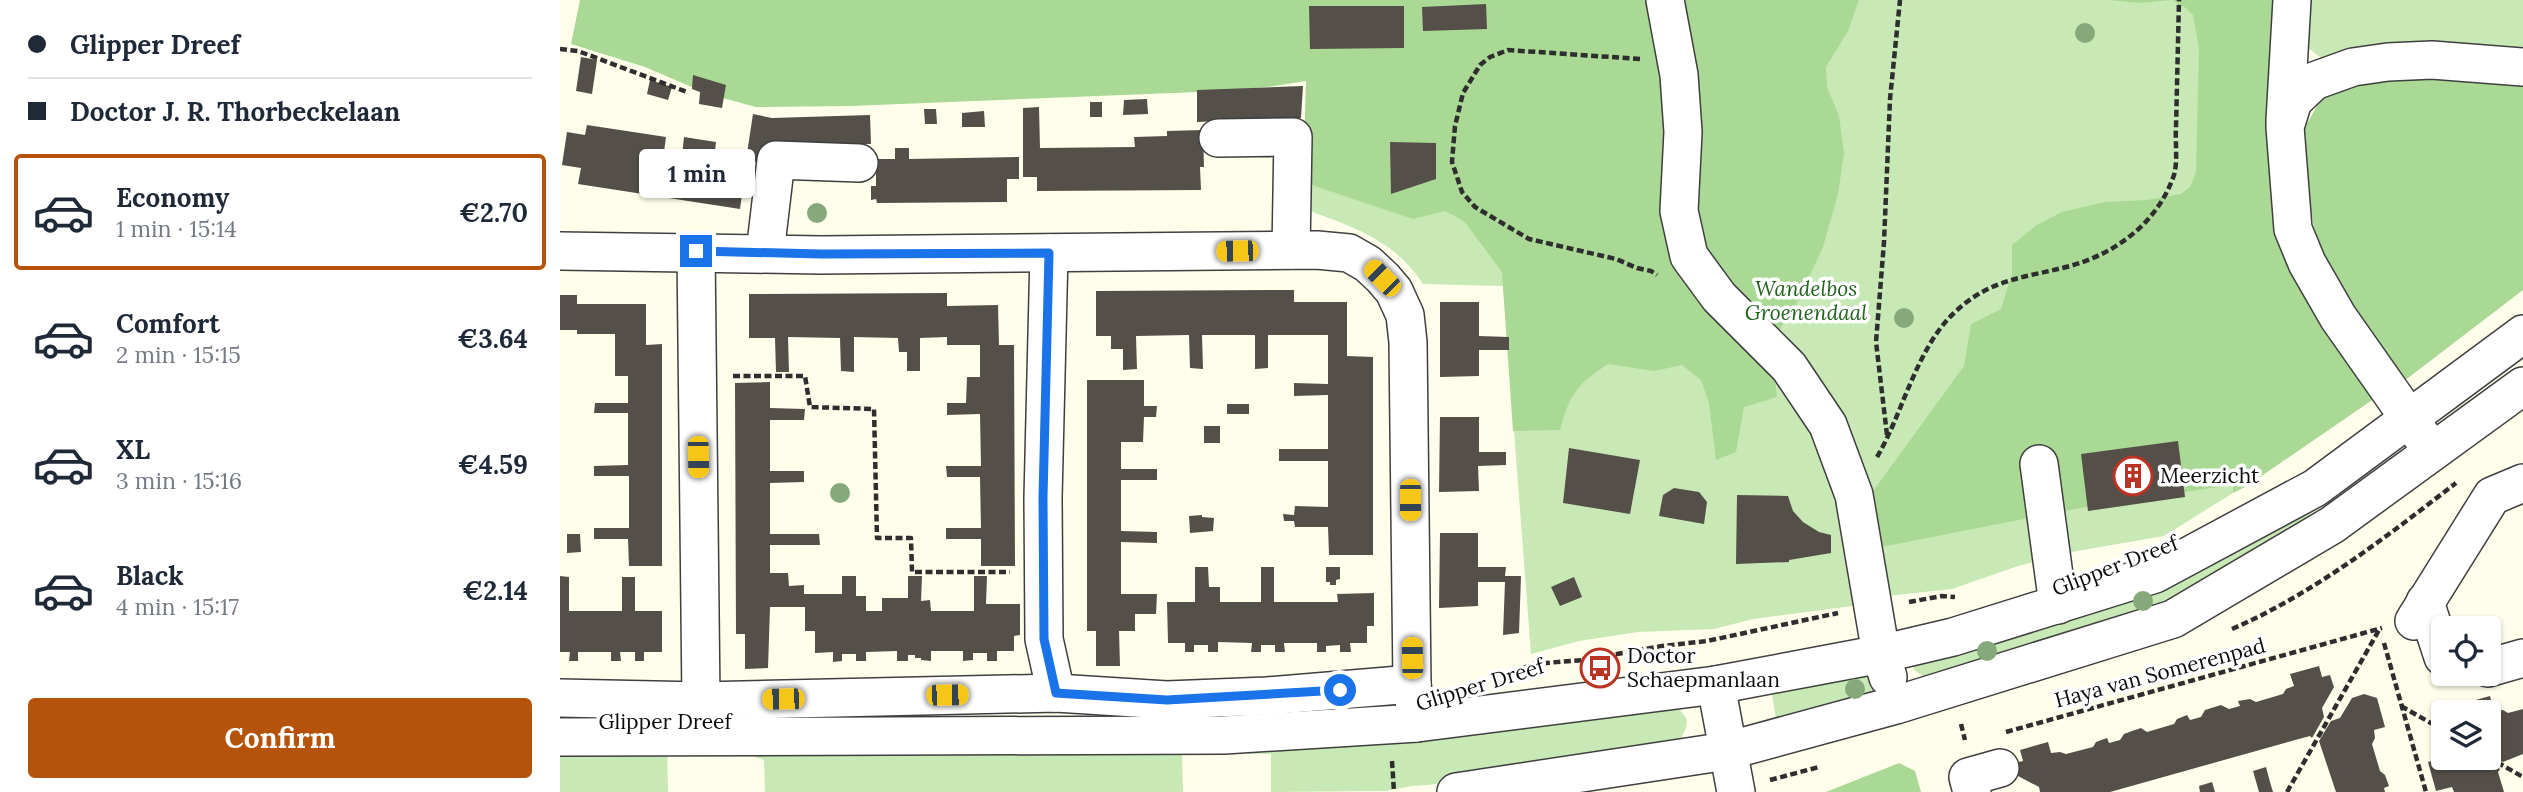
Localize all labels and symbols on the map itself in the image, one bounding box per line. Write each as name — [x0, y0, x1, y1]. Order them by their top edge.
callout: 1 min — [638, 149, 754, 198]
route end — [680, 235, 712, 267]
car — [1216, 240, 1259, 262]
car — [1360, 256, 1405, 300]
park label: Wandelbos Groenendaal — [1745, 275, 1867, 326]
car — [688, 436, 709, 478]
building icon: Meerzicht — [2112, 455, 2154, 497]
place label: Meerzicht — [2160, 462, 2260, 489]
car — [1400, 479, 1421, 521]
street label: Glipper Dreef — [2048, 528, 2184, 602]
street label: Haya van Somerenpad — [2052, 631, 2268, 714]
car — [1402, 637, 1423, 679]
place label: Doctor Schaepmanlaan — [1627, 642, 1780, 693]
bus stop icon: Doctor Schaepmanlaan — [1579, 647, 1621, 689]
street label: Glipper Dreef — [1412, 652, 1549, 717]
route start — [1324, 674, 1356, 706]
car — [926, 684, 969, 706]
car — [762, 688, 805, 710]
street label: Glipper Dreef — [598, 708, 733, 735]

